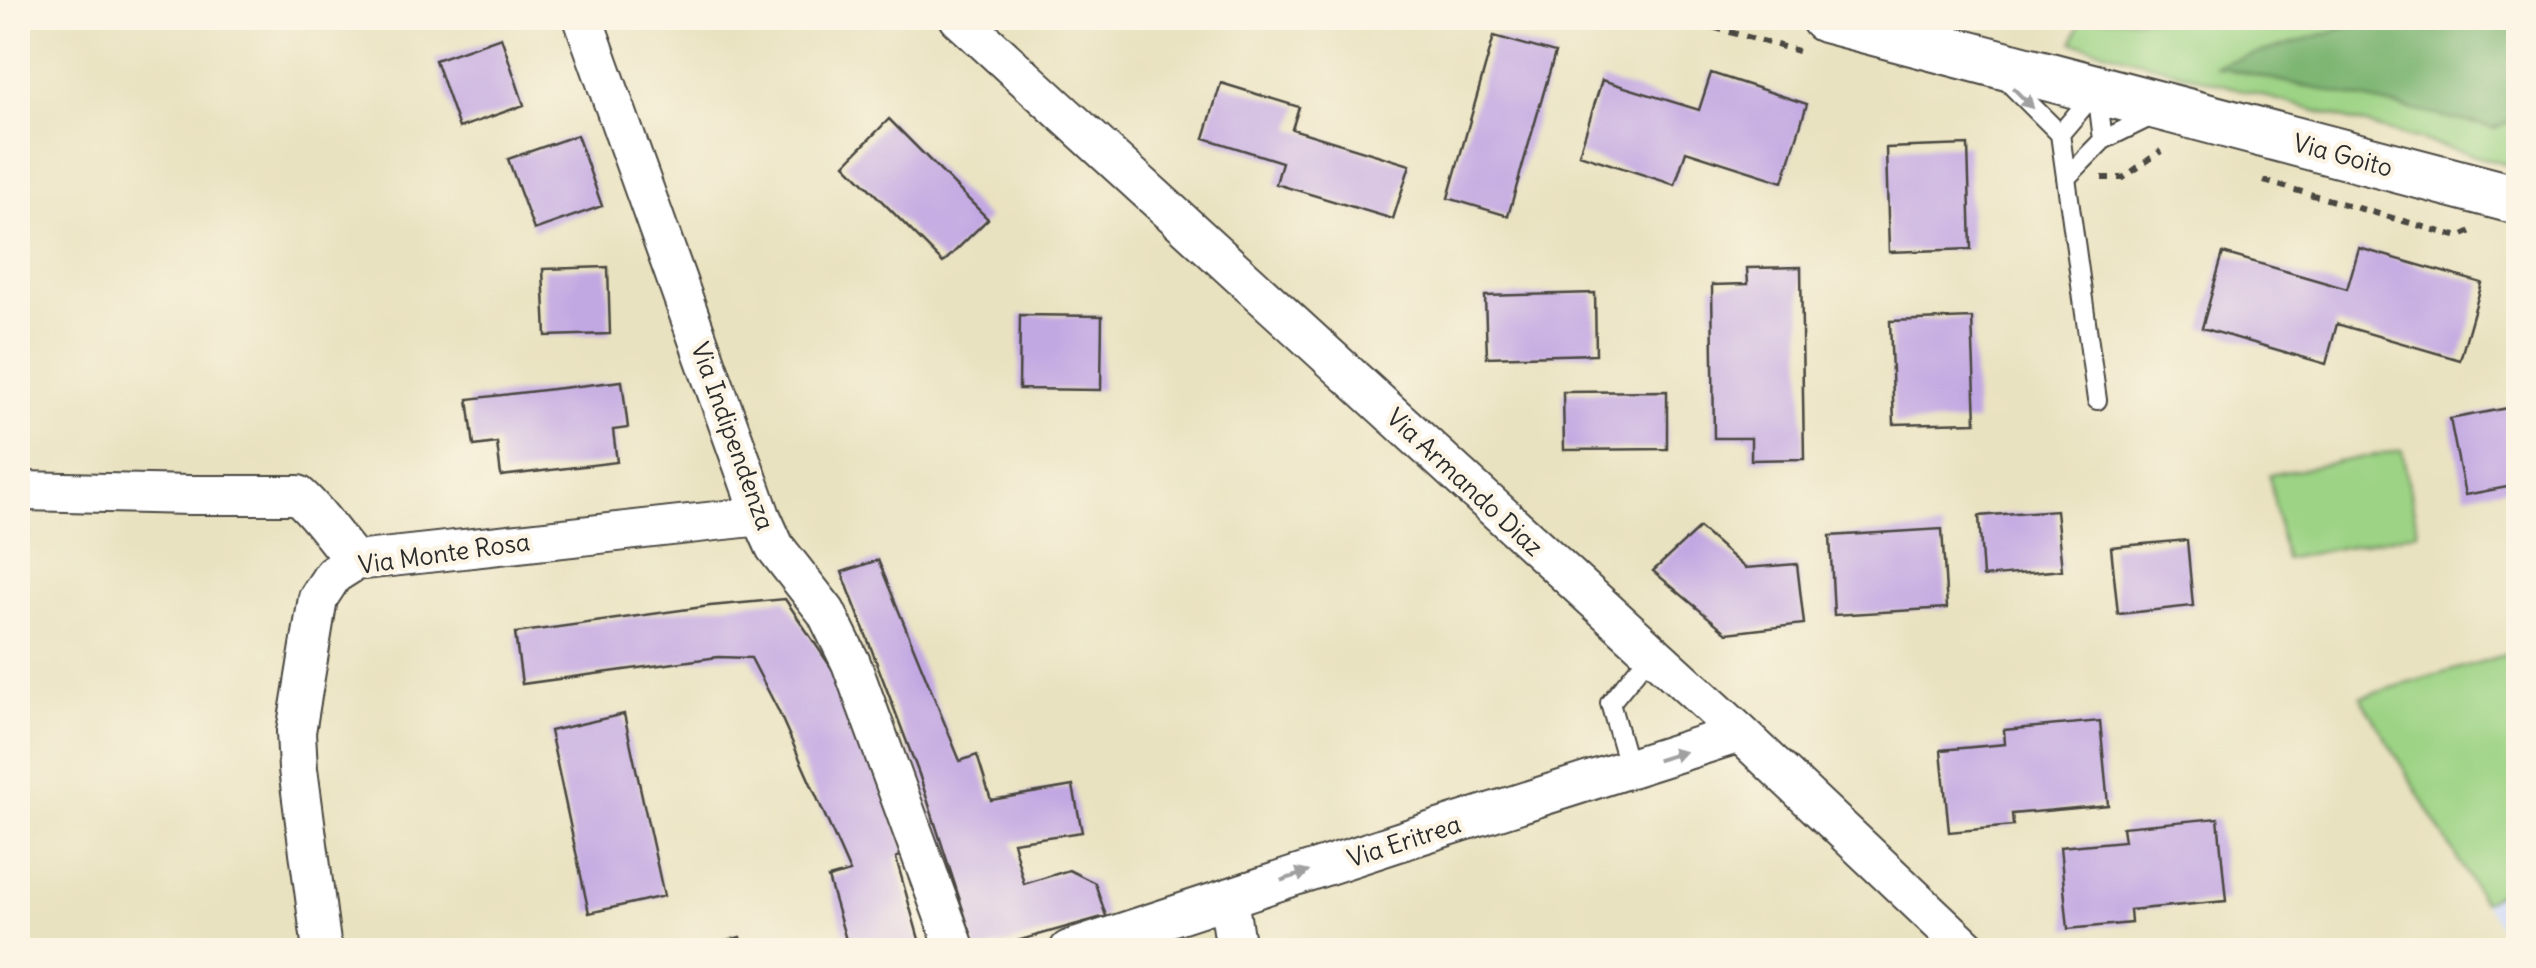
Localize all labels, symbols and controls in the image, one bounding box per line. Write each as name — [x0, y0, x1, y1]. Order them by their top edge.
one-way arrow — [2011, 85, 2035, 109]
street label: Via Goito — [2290, 126, 2396, 184]
street label: Via Indipendenza — [684, 338, 782, 534]
street label: Via Armando Diaz — [1380, 401, 1550, 563]
street label: Via Monte Rosa — [356, 525, 532, 581]
one-way arrow — [1656, 748, 1687, 763]
street label: Via Eritrea — [1343, 808, 1465, 874]
one-way arrow — [1280, 868, 1310, 883]

